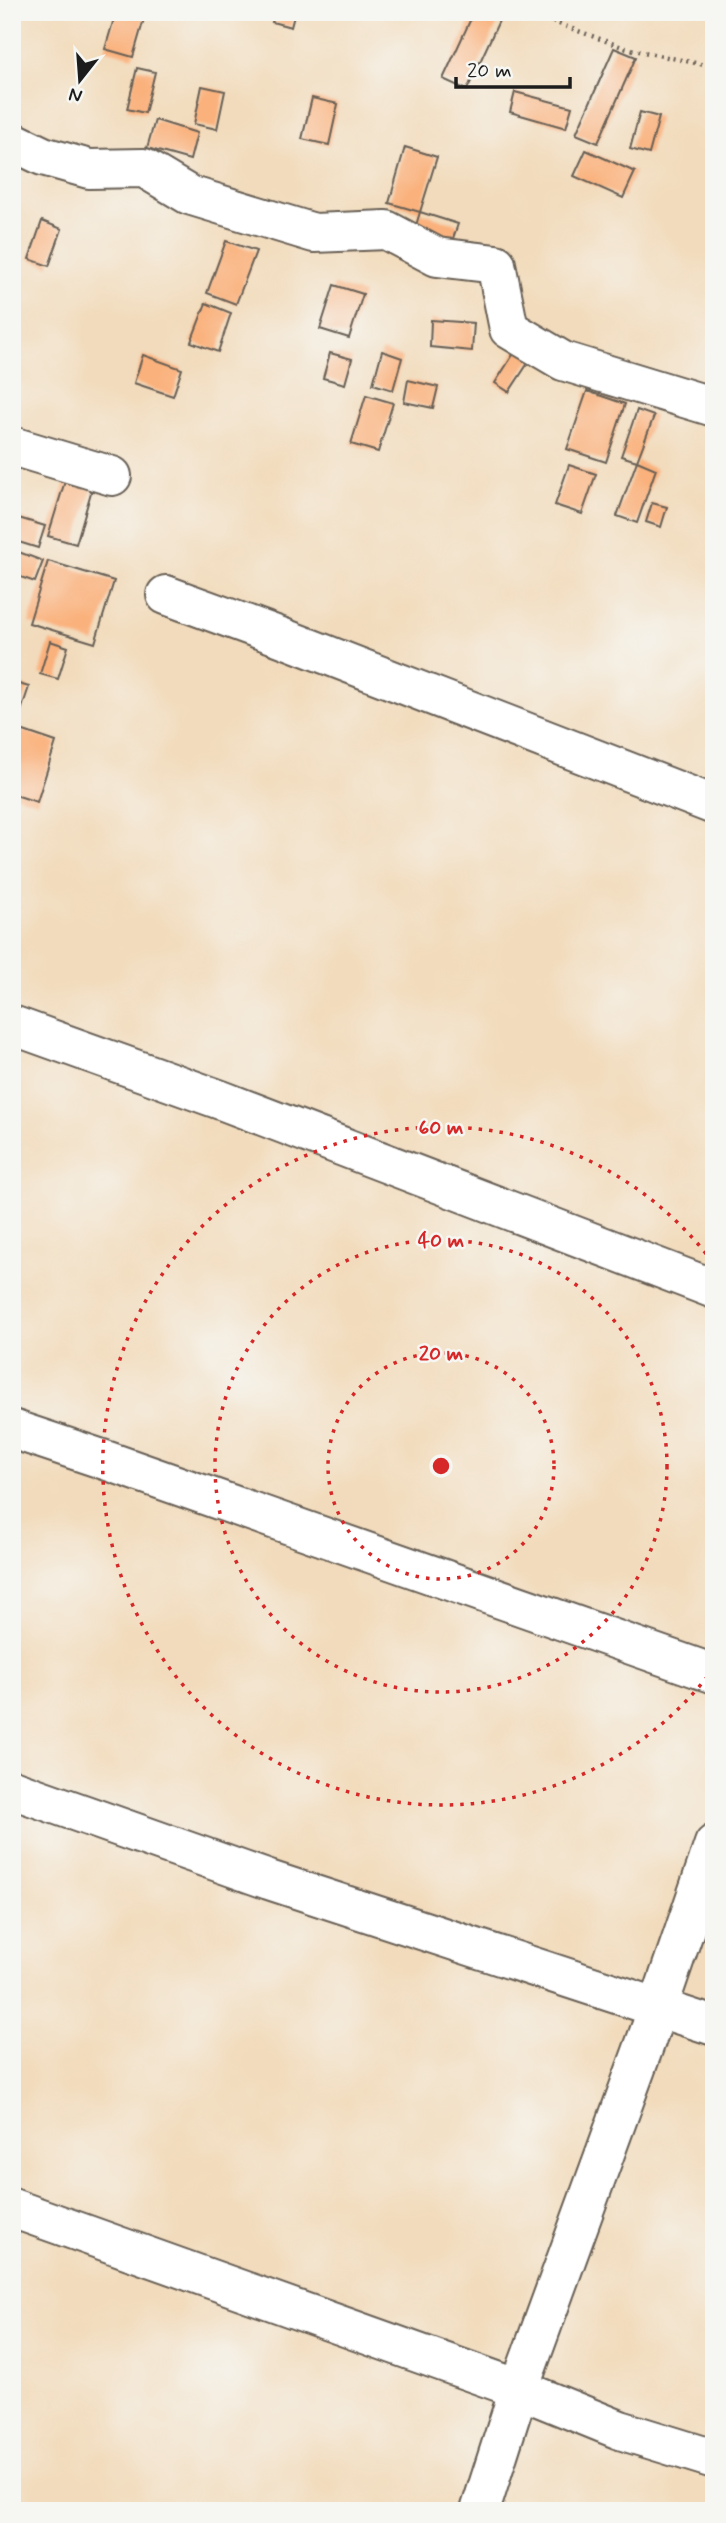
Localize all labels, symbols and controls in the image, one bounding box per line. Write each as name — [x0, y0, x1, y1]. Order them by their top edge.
north arrow — [46, 46, 116, 116]
scale bar — [456, 46, 570, 90]
text: 20 m — [467, 57, 512, 85]
text: N — [66, 81, 85, 109]
text: 60 m — [418, 1114, 464, 1142]
text: 40 m — [418, 1227, 465, 1255]
text: 20 m — [419, 1340, 464, 1368]
centre of rings — [429, 1454, 453, 1478]

